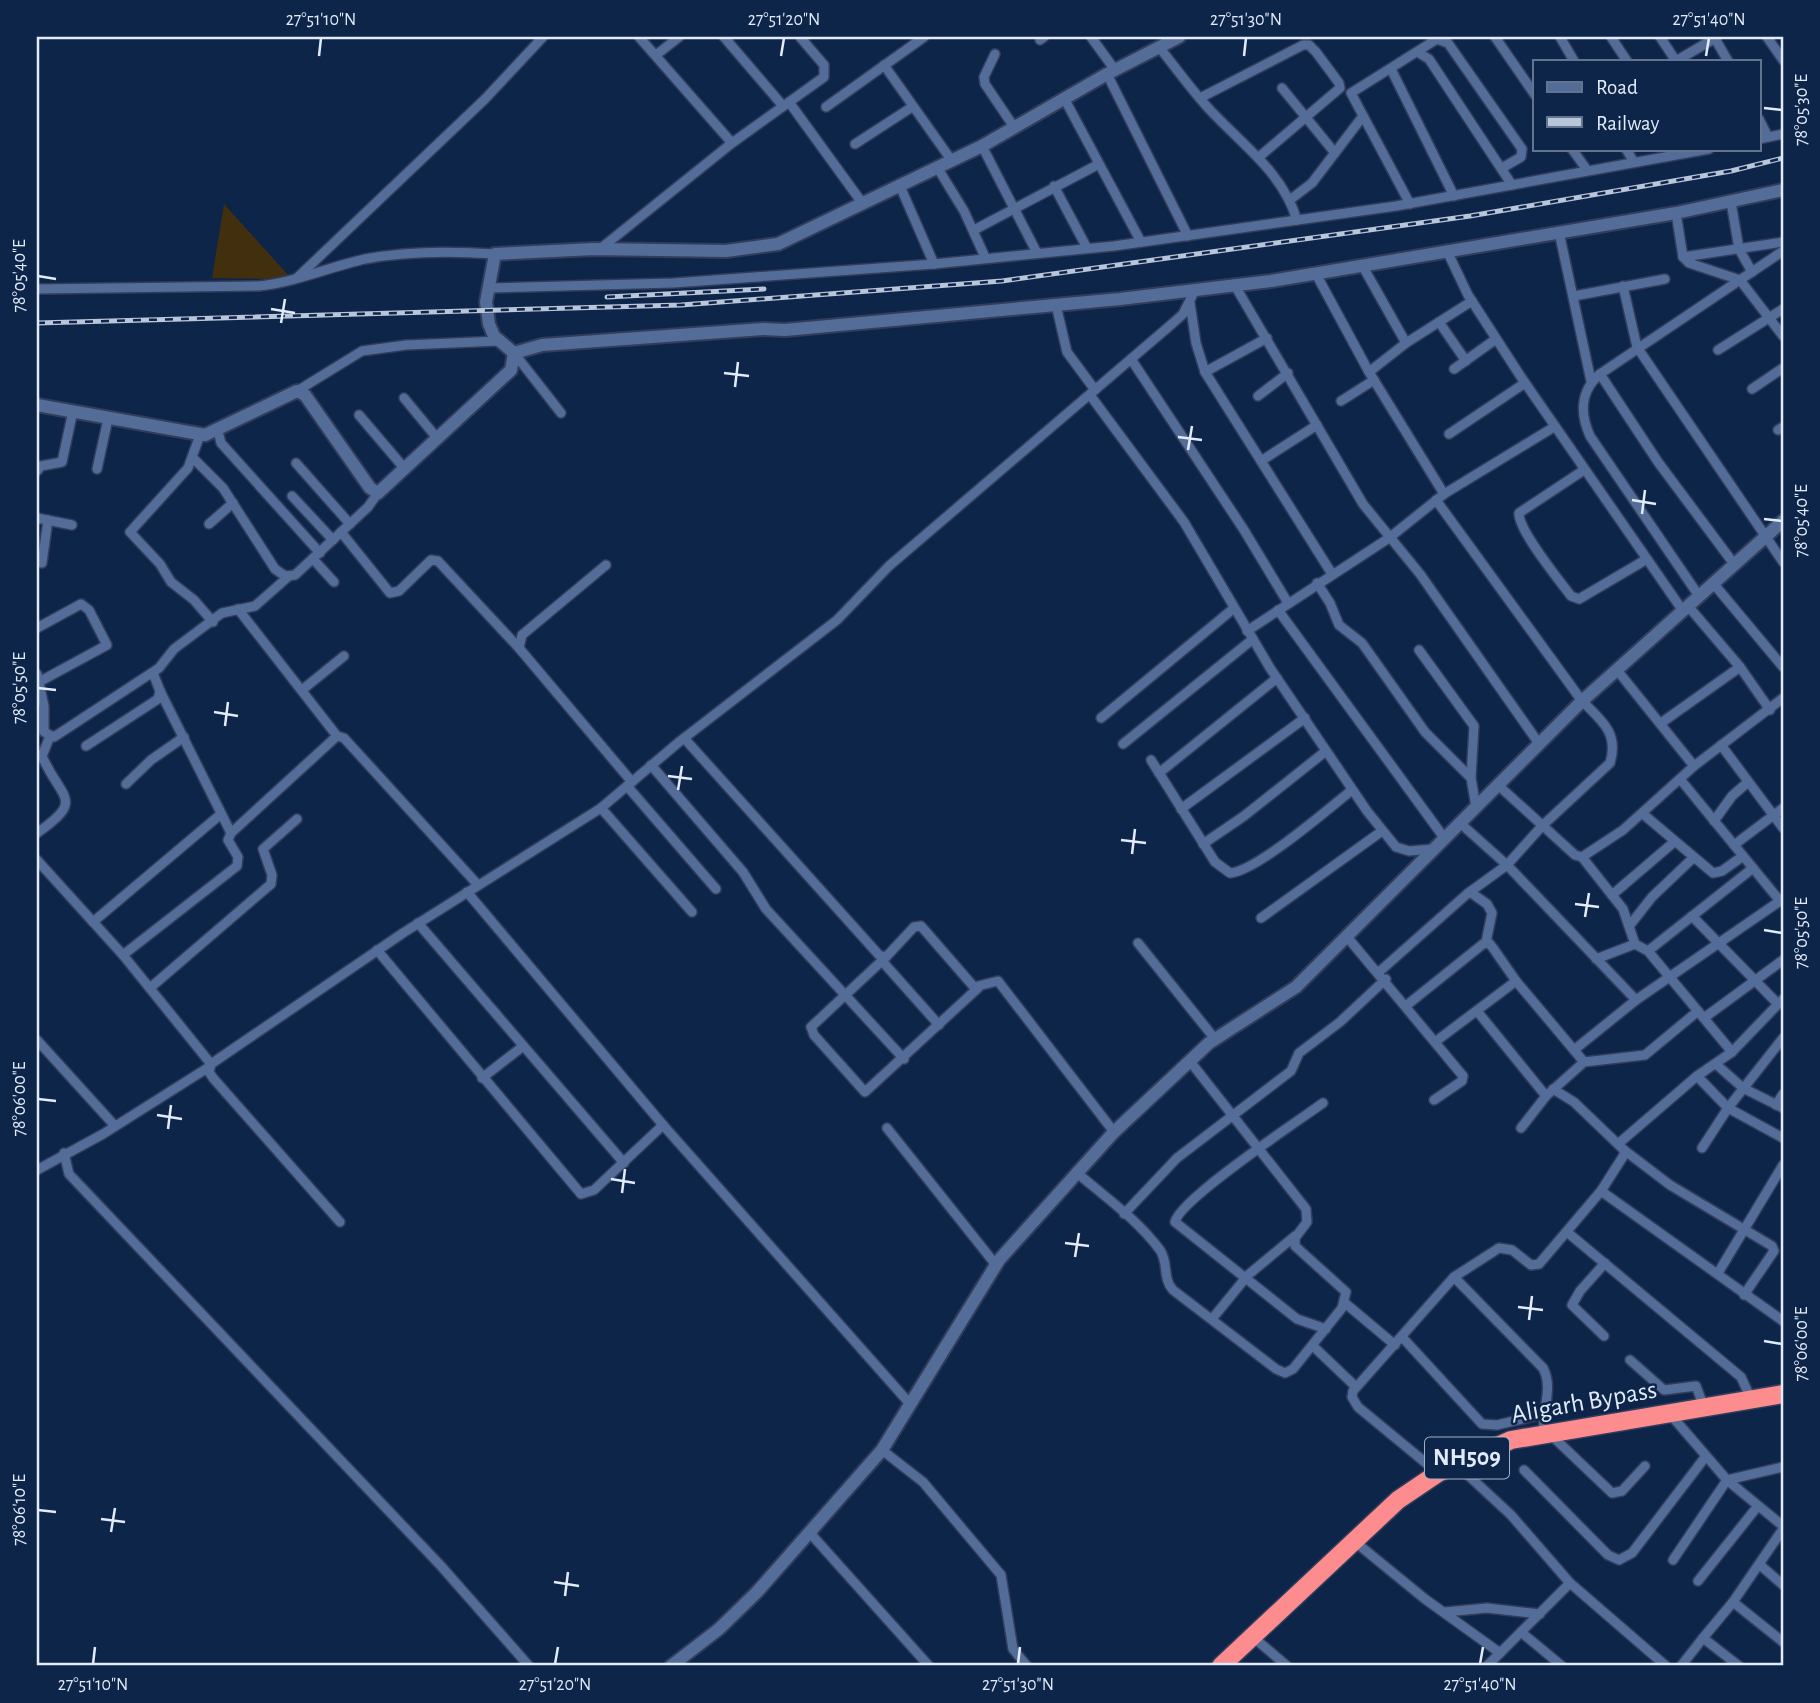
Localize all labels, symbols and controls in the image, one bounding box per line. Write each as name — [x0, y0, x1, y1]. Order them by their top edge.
text: 27°51'10"N — [286, 11, 356, 29]
text: 27°51'20"N — [748, 11, 820, 29]
text: 27°51'30"N — [1210, 11, 1282, 29]
text: 27°51'40"N — [1672, 11, 1746, 29]
legend — [1533, 60, 1760, 150]
text: 78°05'30"E — [1793, 74, 1811, 146]
text: Road — [1596, 77, 1638, 98]
text: Railway — [1596, 113, 1659, 134]
text: 78°05'40"E — [11, 239, 29, 313]
text: 78°05'40"E — [1793, 484, 1811, 558]
text: 78°05'50"E — [11, 652, 29, 724]
text: 78°05'50"E — [1793, 897, 1811, 969]
text: 78°06'00"E — [11, 1061, 29, 1137]
text: 78°06'00"E — [1793, 1306, 1811, 1382]
street label: Aligarh Bypass — [1509, 1376, 1659, 1428]
road number: NH509 — [1425, 1438, 1509, 1478]
text: 78°06'10"E — [11, 1474, 29, 1546]
text: 27°51'10"N — [58, 1676, 128, 1694]
text: 27°51'20"N — [519, 1676, 591, 1694]
text: 27°51'30"N — [982, 1676, 1054, 1694]
text: 27°51'40"N — [1443, 1676, 1517, 1694]

